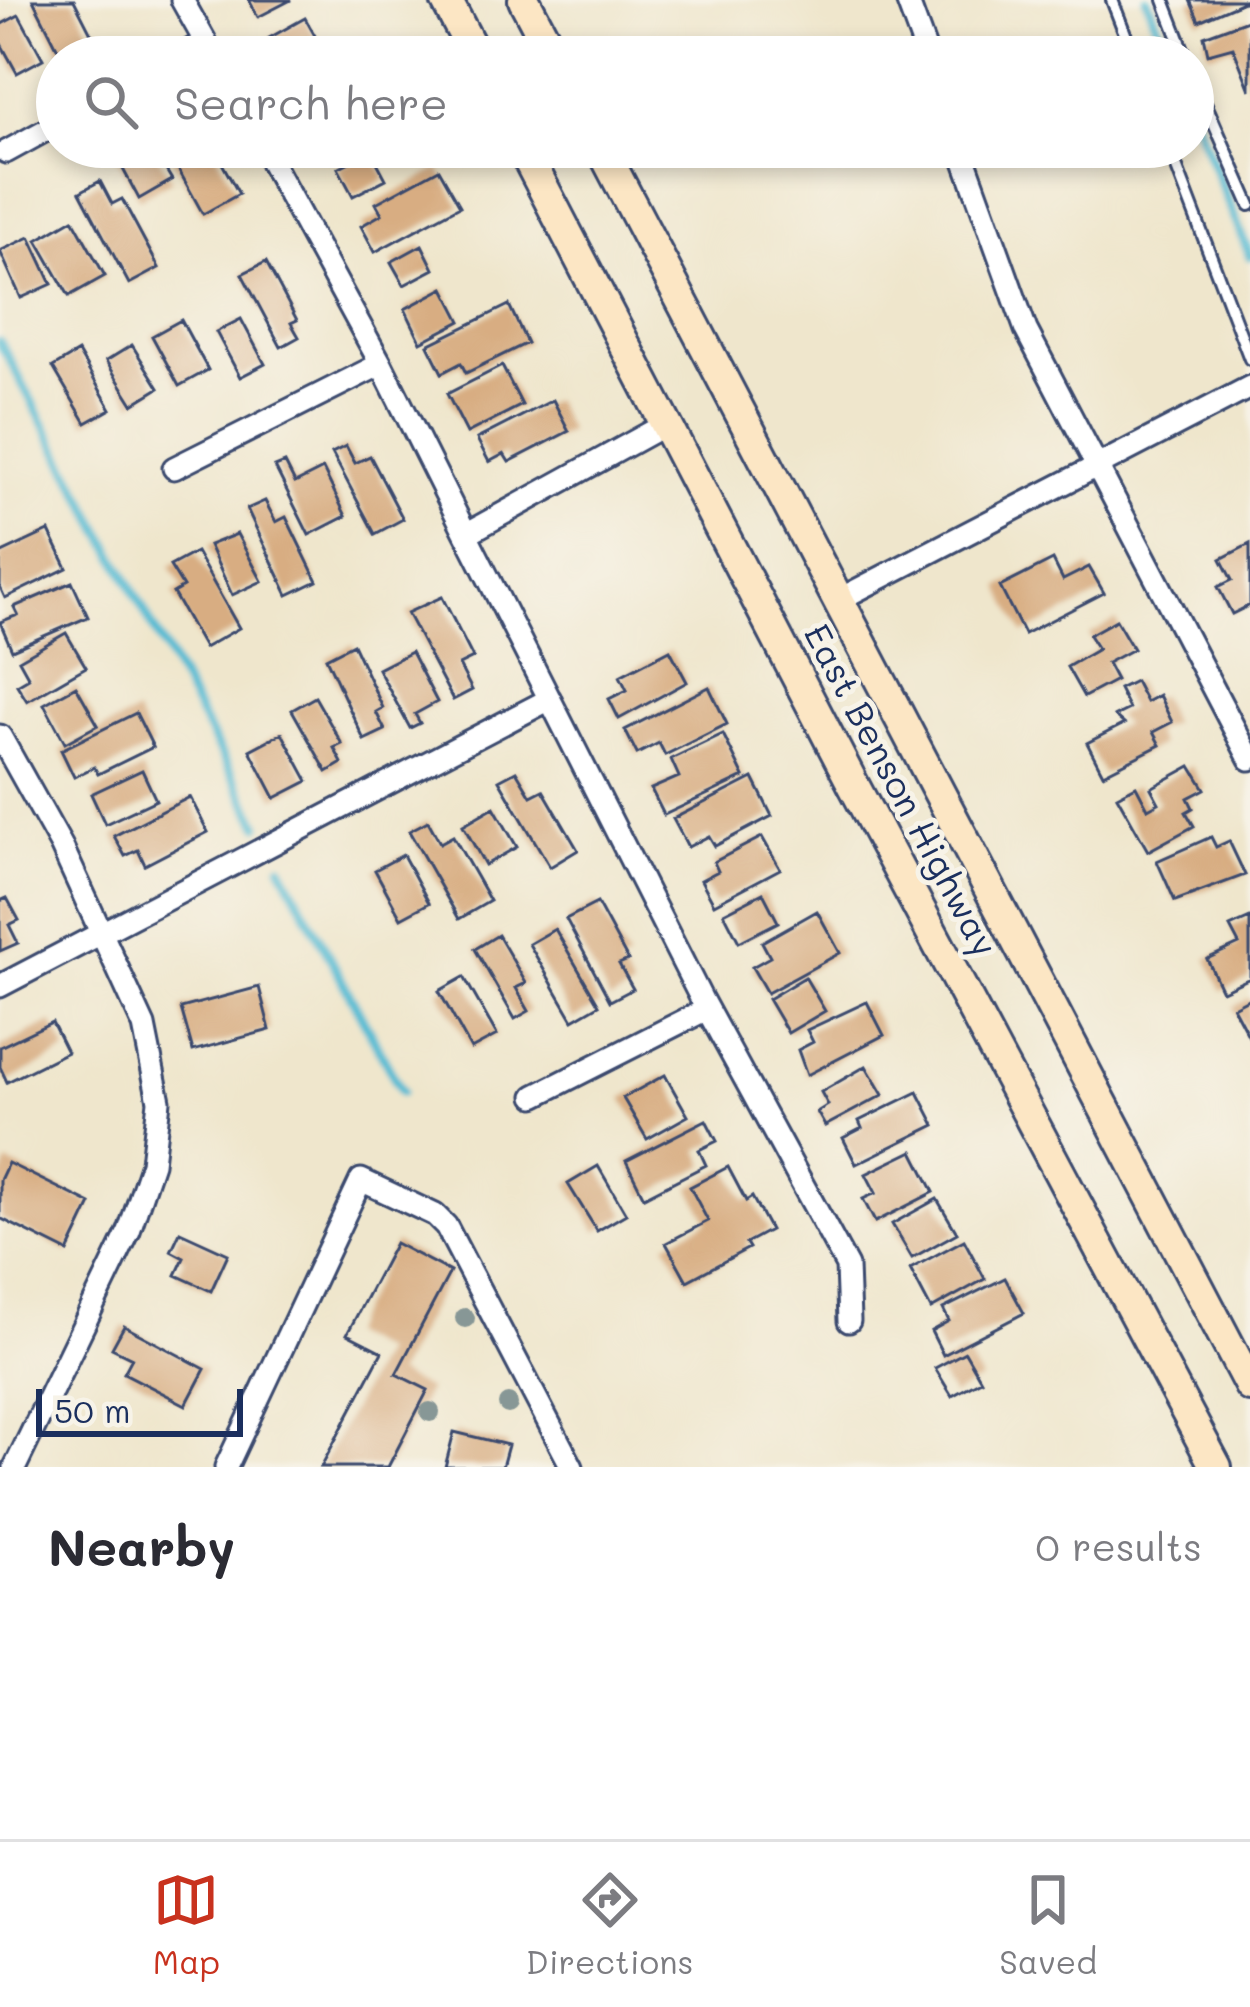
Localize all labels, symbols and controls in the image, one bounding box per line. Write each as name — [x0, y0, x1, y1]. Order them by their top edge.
search box — [36, 36, 1214, 168]
icon: search — [78, 69, 144, 135]
text: Search here — [174, 73, 448, 131]
street label: East Benson Highway — [794, 615, 1010, 964]
scale bar — [36, 1383, 243, 1436]
text: 50 m — [54, 1388, 130, 1431]
text: Nearby — [48, 1512, 235, 1579]
text: 0 results — [1036, 1520, 1202, 1571]
tab: Map — [153, 1867, 220, 1982]
tab: Directions — [526, 1867, 693, 1982]
tab: Saved — [999, 1867, 1097, 1982]

